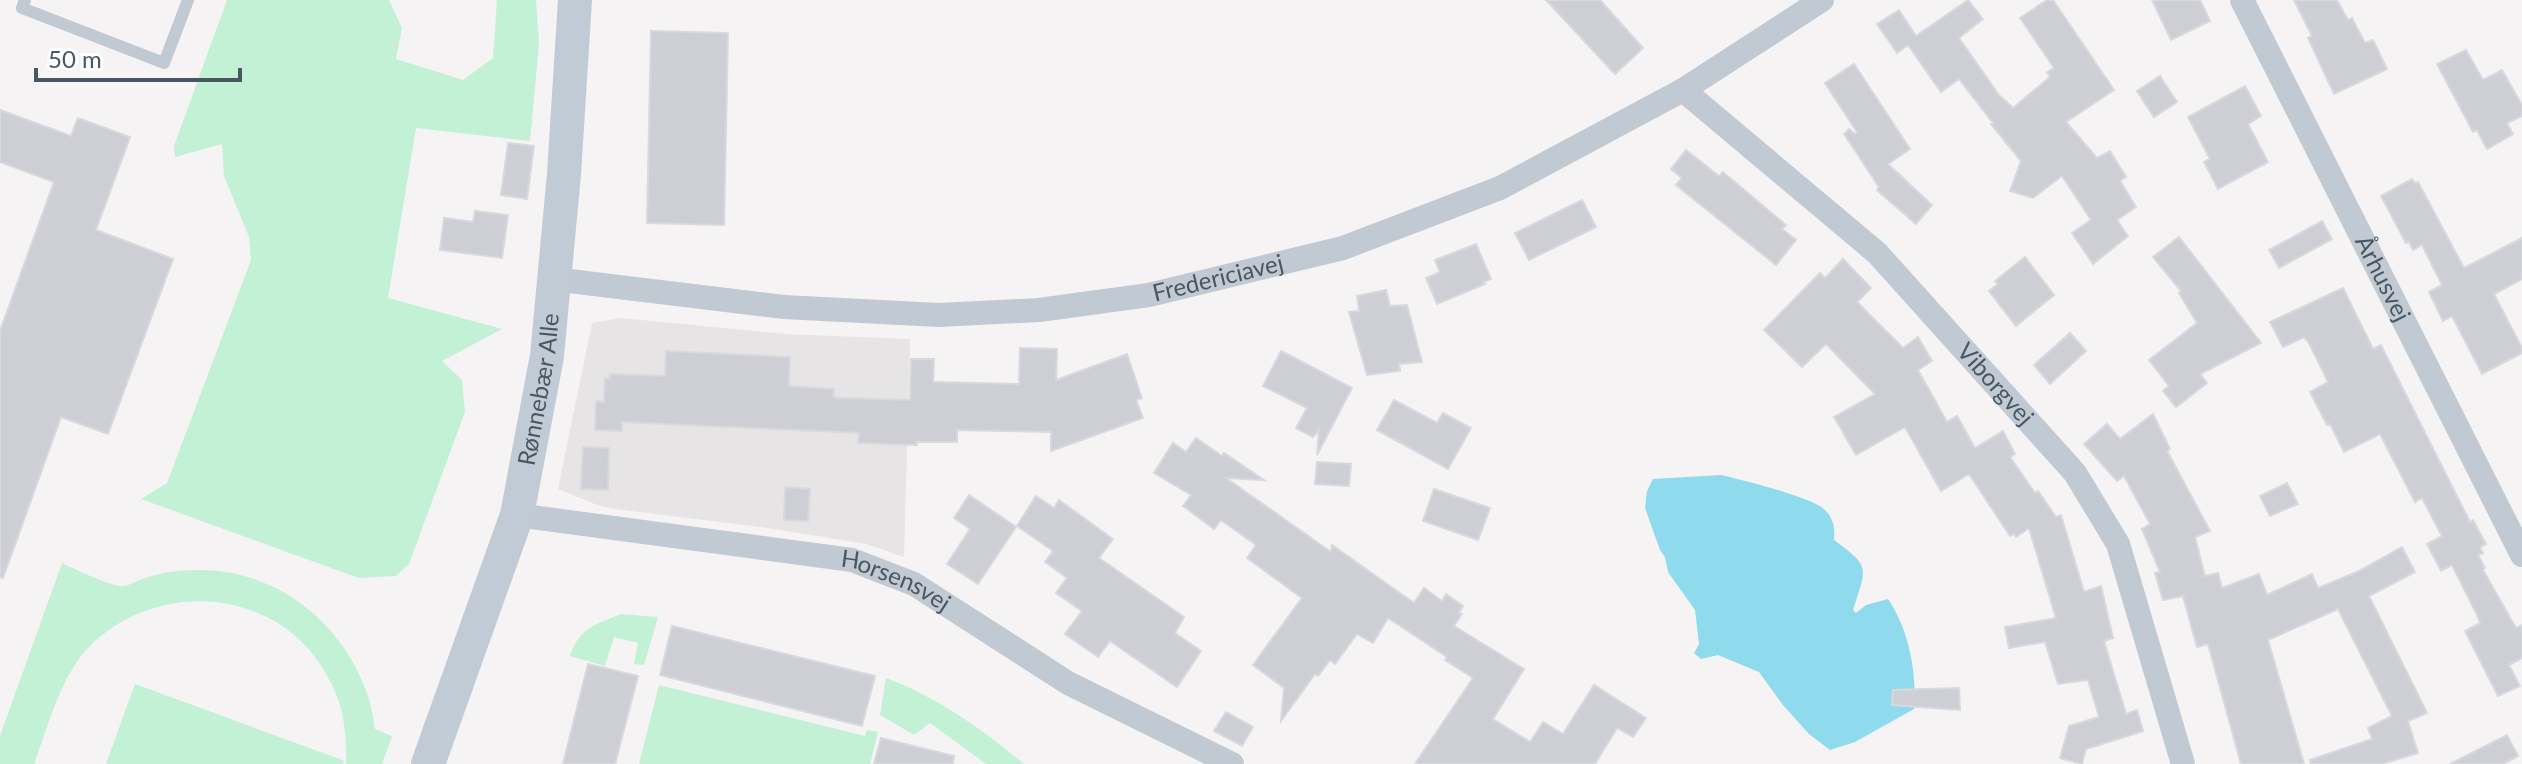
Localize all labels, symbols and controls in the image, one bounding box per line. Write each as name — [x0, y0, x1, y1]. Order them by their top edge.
scale bar — [36, 32, 240, 82]
text: 50 m — [48, 44, 102, 73]
street label: Århusvej — [2350, 230, 2418, 326]
street label: Fredericiavej — [1149, 247, 1286, 307]
street label: Rønnebær Alle — [511, 312, 564, 468]
street label: Viborgvej — [1952, 336, 2041, 430]
street label: Horsensvej — [840, 543, 957, 617]

